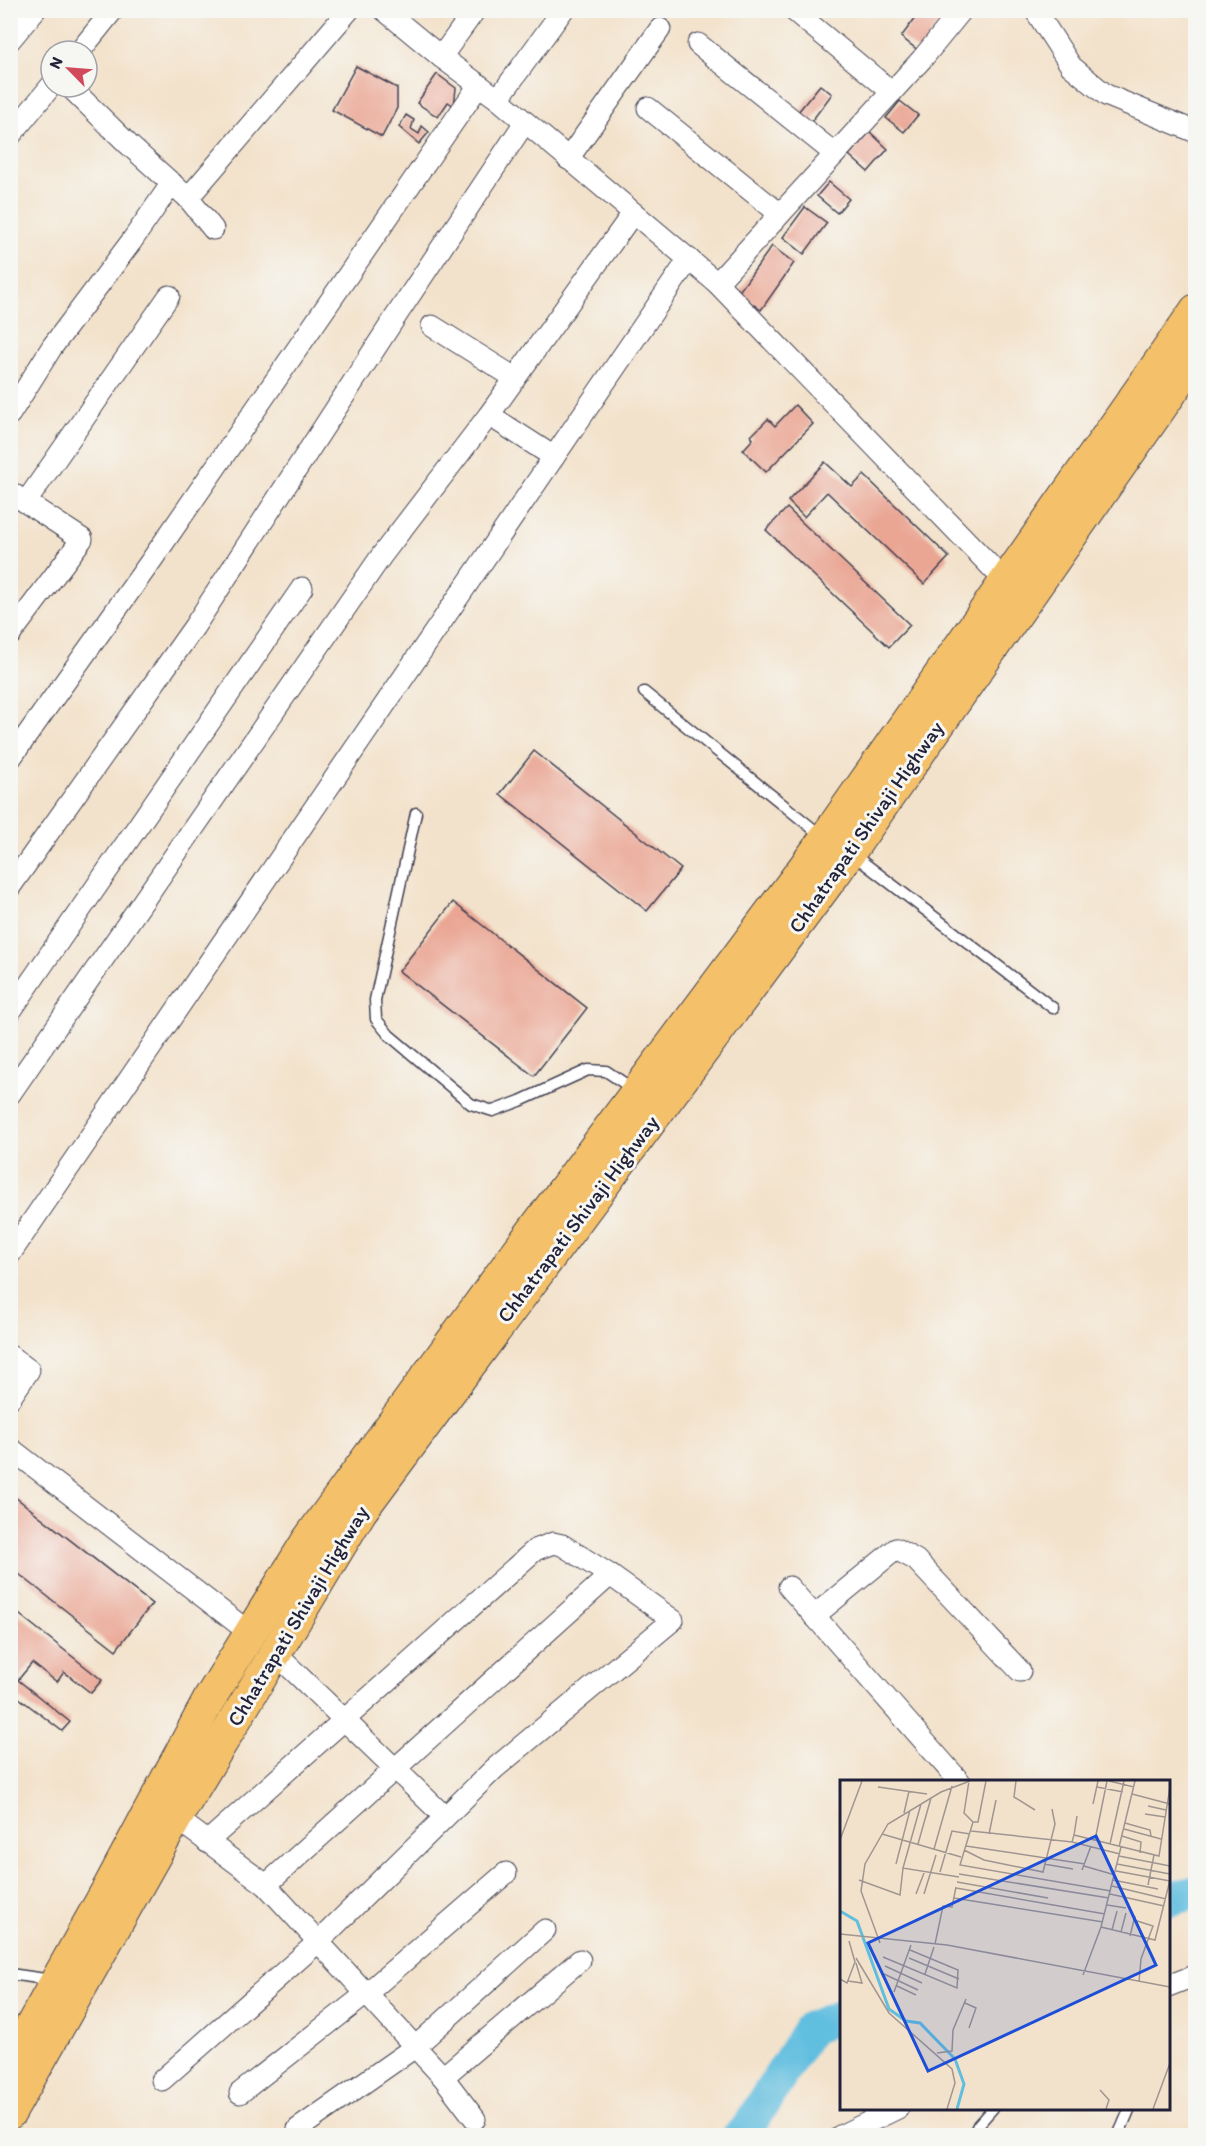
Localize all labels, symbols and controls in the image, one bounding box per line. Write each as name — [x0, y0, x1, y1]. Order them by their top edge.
north arrow — [39, 39, 99, 99]
text: N — [45, 54, 67, 72]
street label: Chhatrapati Shivaji Highway — [783, 716, 949, 938]
street label: Chhatrapati Shivaji Highway — [491, 1110, 664, 1327]
street label: Chhatrapati Shivaji Highway — [222, 1501, 374, 1731]
inset map — [840, 1780, 1170, 2110]

